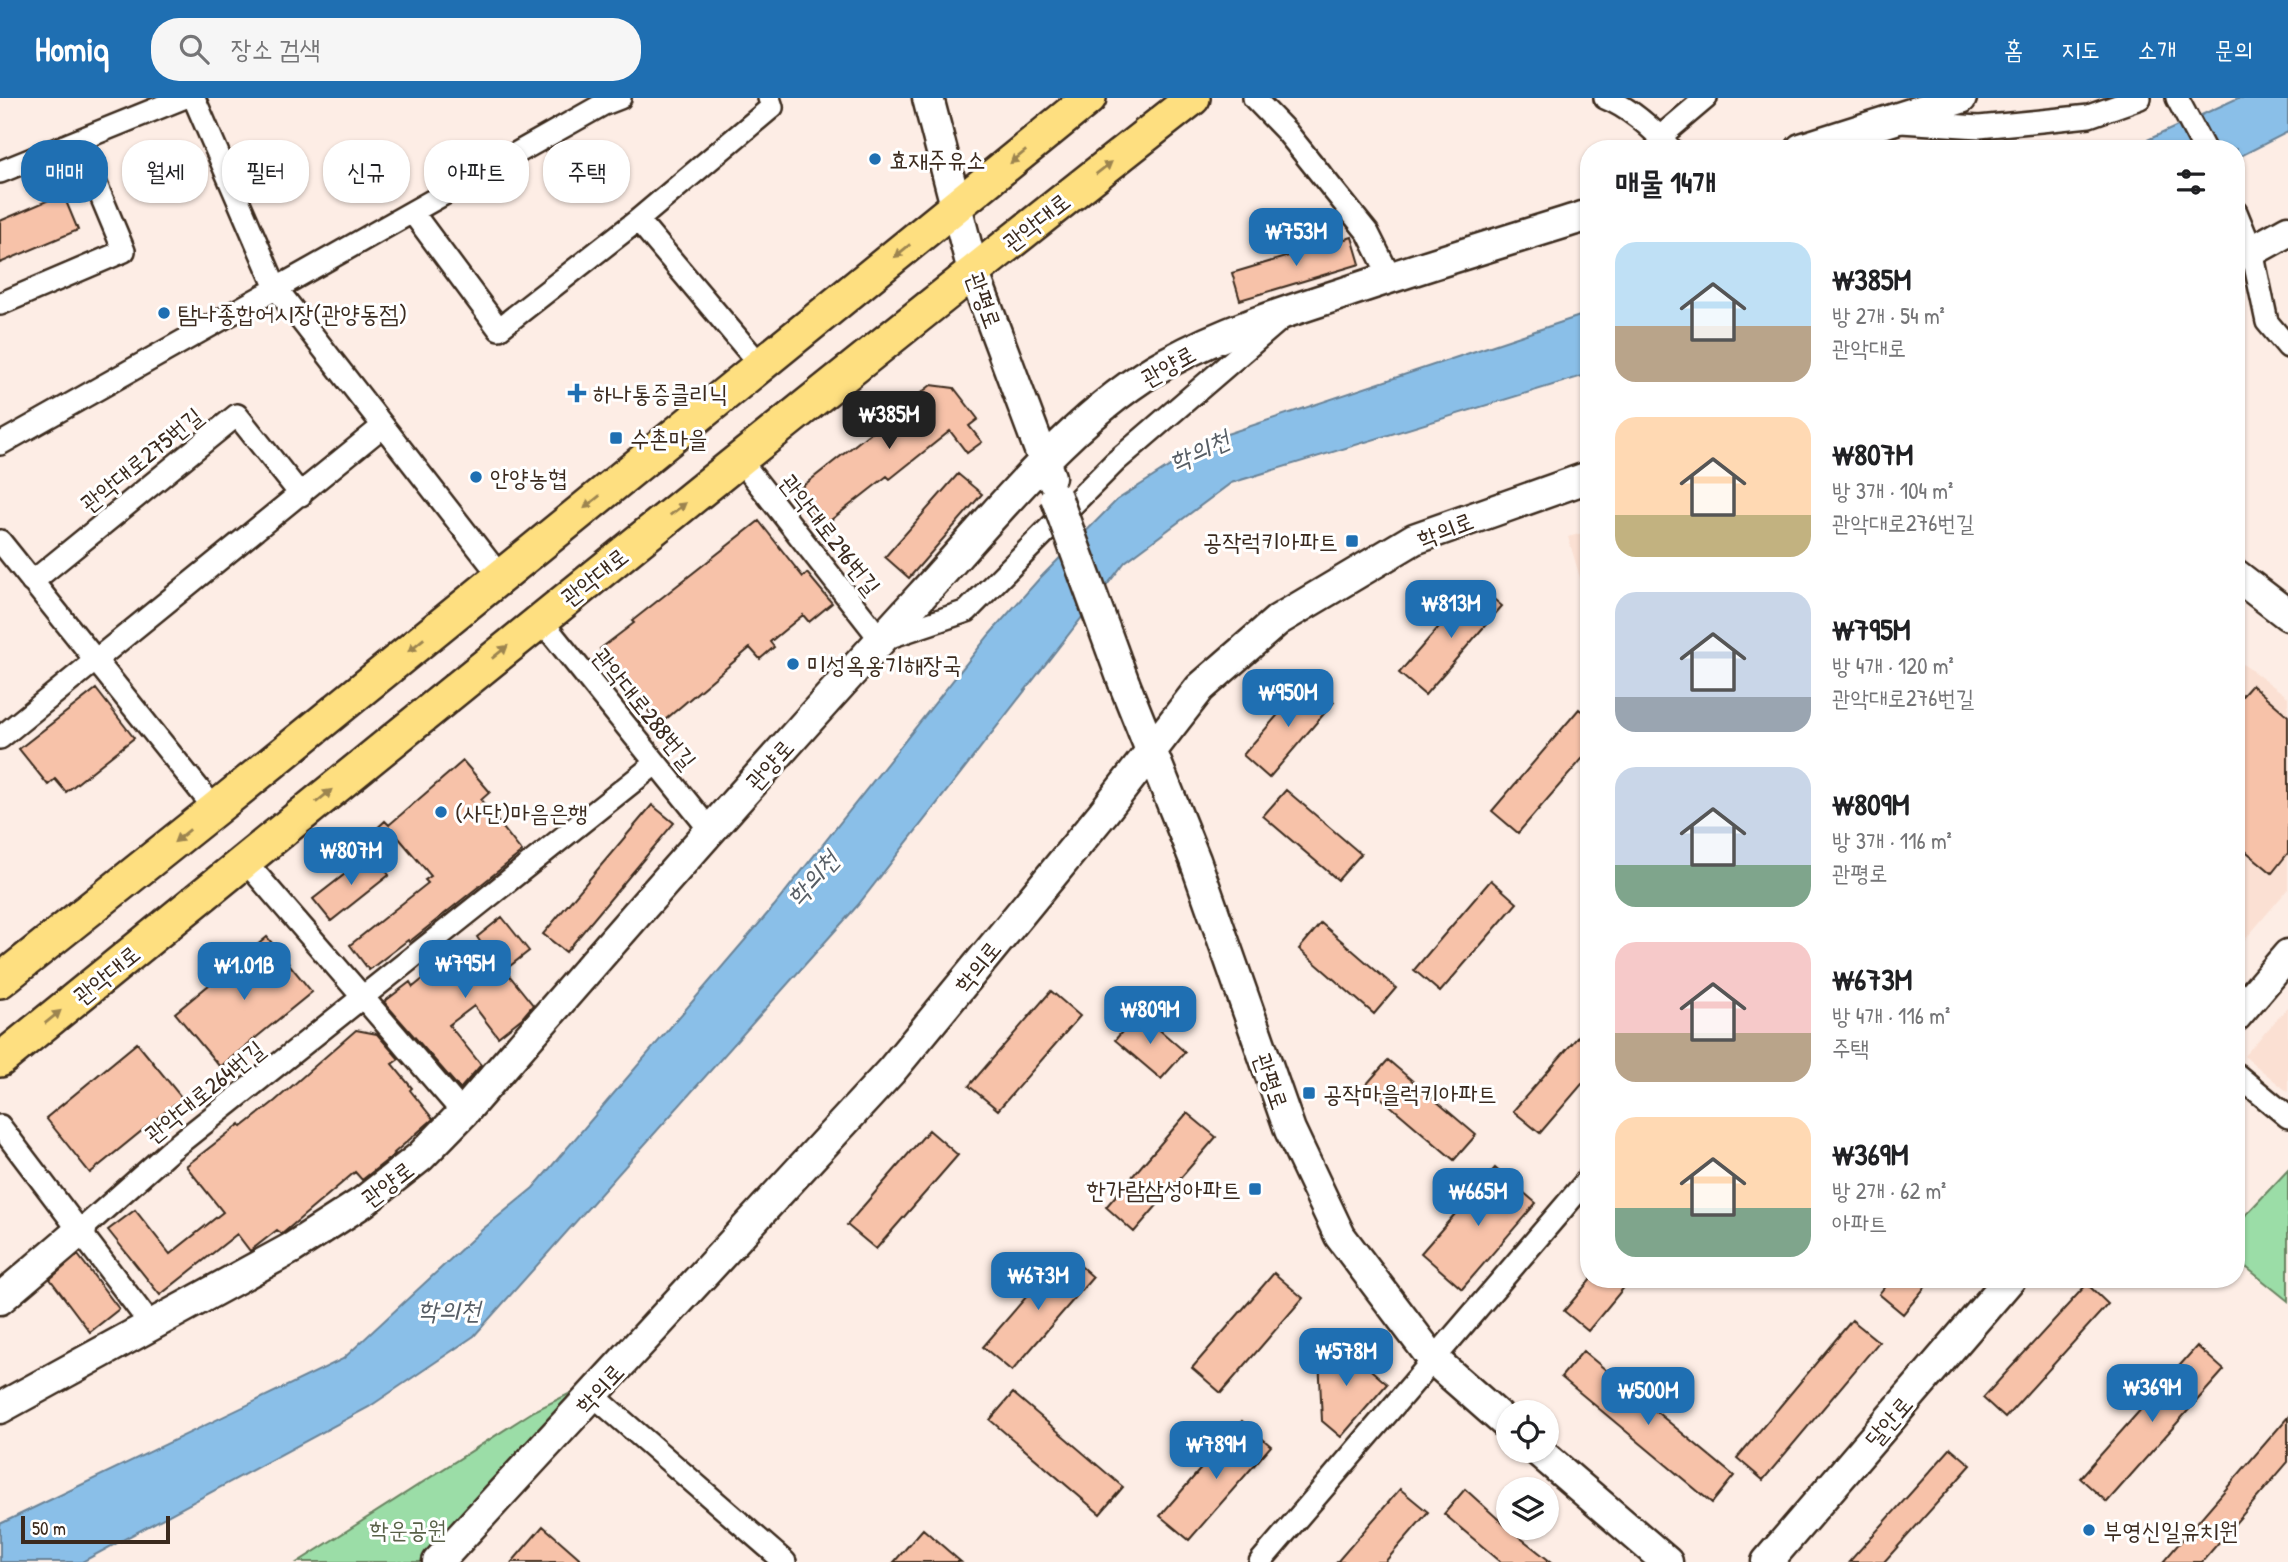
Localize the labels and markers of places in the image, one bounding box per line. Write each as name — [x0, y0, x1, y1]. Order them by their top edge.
place label: 효재주유소 — [889, 143, 986, 175]
marker: 효재주유소 — [867, 151, 883, 167]
pin: ₩753M — [1247, 208, 1345, 268]
place label: 탐나종합어시장(관양동점) — [178, 297, 407, 329]
marker: 탐나종합어시장(관양동점) — [156, 305, 172, 321]
place label: 하나통증클리닉 — [593, 377, 728, 409]
marker: 하나통증클리닉 — [567, 383, 587, 403]
pin: ₩385M — [840, 392, 938, 451]
place label: 수촌마을 — [630, 422, 707, 454]
marker: 수촌마을 — [608, 430, 624, 446]
place label: 안양농협 — [490, 461, 567, 493]
marker: 안양농협 — [468, 469, 484, 485]
place label: 공작럭키아파트 — [1203, 525, 1338, 557]
marker: 공작럭키아파트 — [1344, 533, 1360, 549]
pin: ₩813M — [1402, 580, 1500, 640]
place label: 미성옥옹기해장국 — [807, 648, 962, 680]
marker: 미성옥옹기해장국 — [785, 656, 801, 672]
pin: ₩950M — [1239, 670, 1337, 729]
place label: (사단)마음은행 — [455, 796, 588, 828]
marker: (사단)마음은행 — [433, 804, 449, 820]
pin: ₩807M — [302, 828, 400, 887]
pin: ₩795M — [416, 940, 514, 1000]
pin: ₩1.01B — [187, 942, 301, 1002]
pin: ₩809M — [1101, 986, 1199, 1046]
place label: 공작마을럭키아파트 — [1323, 1077, 1497, 1109]
marker: 공작마을럭키아파트 — [1301, 1085, 1317, 1101]
pin: ₩665M — [1429, 1168, 1527, 1228]
place label: 한가람삼성아파트 — [1087, 1173, 1241, 1205]
marker: 한가람삼성아파트 — [1247, 1181, 1263, 1197]
pin: ₩673M — [989, 1252, 1087, 1312]
pin: ₩578M — [1297, 1328, 1395, 1388]
pin: ₩369M — [2103, 1364, 2201, 1424]
pin: ₩500M — [1599, 1368, 1697, 1427]
pin: ₩789M — [1167, 1422, 1265, 1481]
place label: 부영신일유치원 — [2103, 1514, 2238, 1546]
marker: 부영신일유치원 — [2081, 1522, 2097, 1538]

